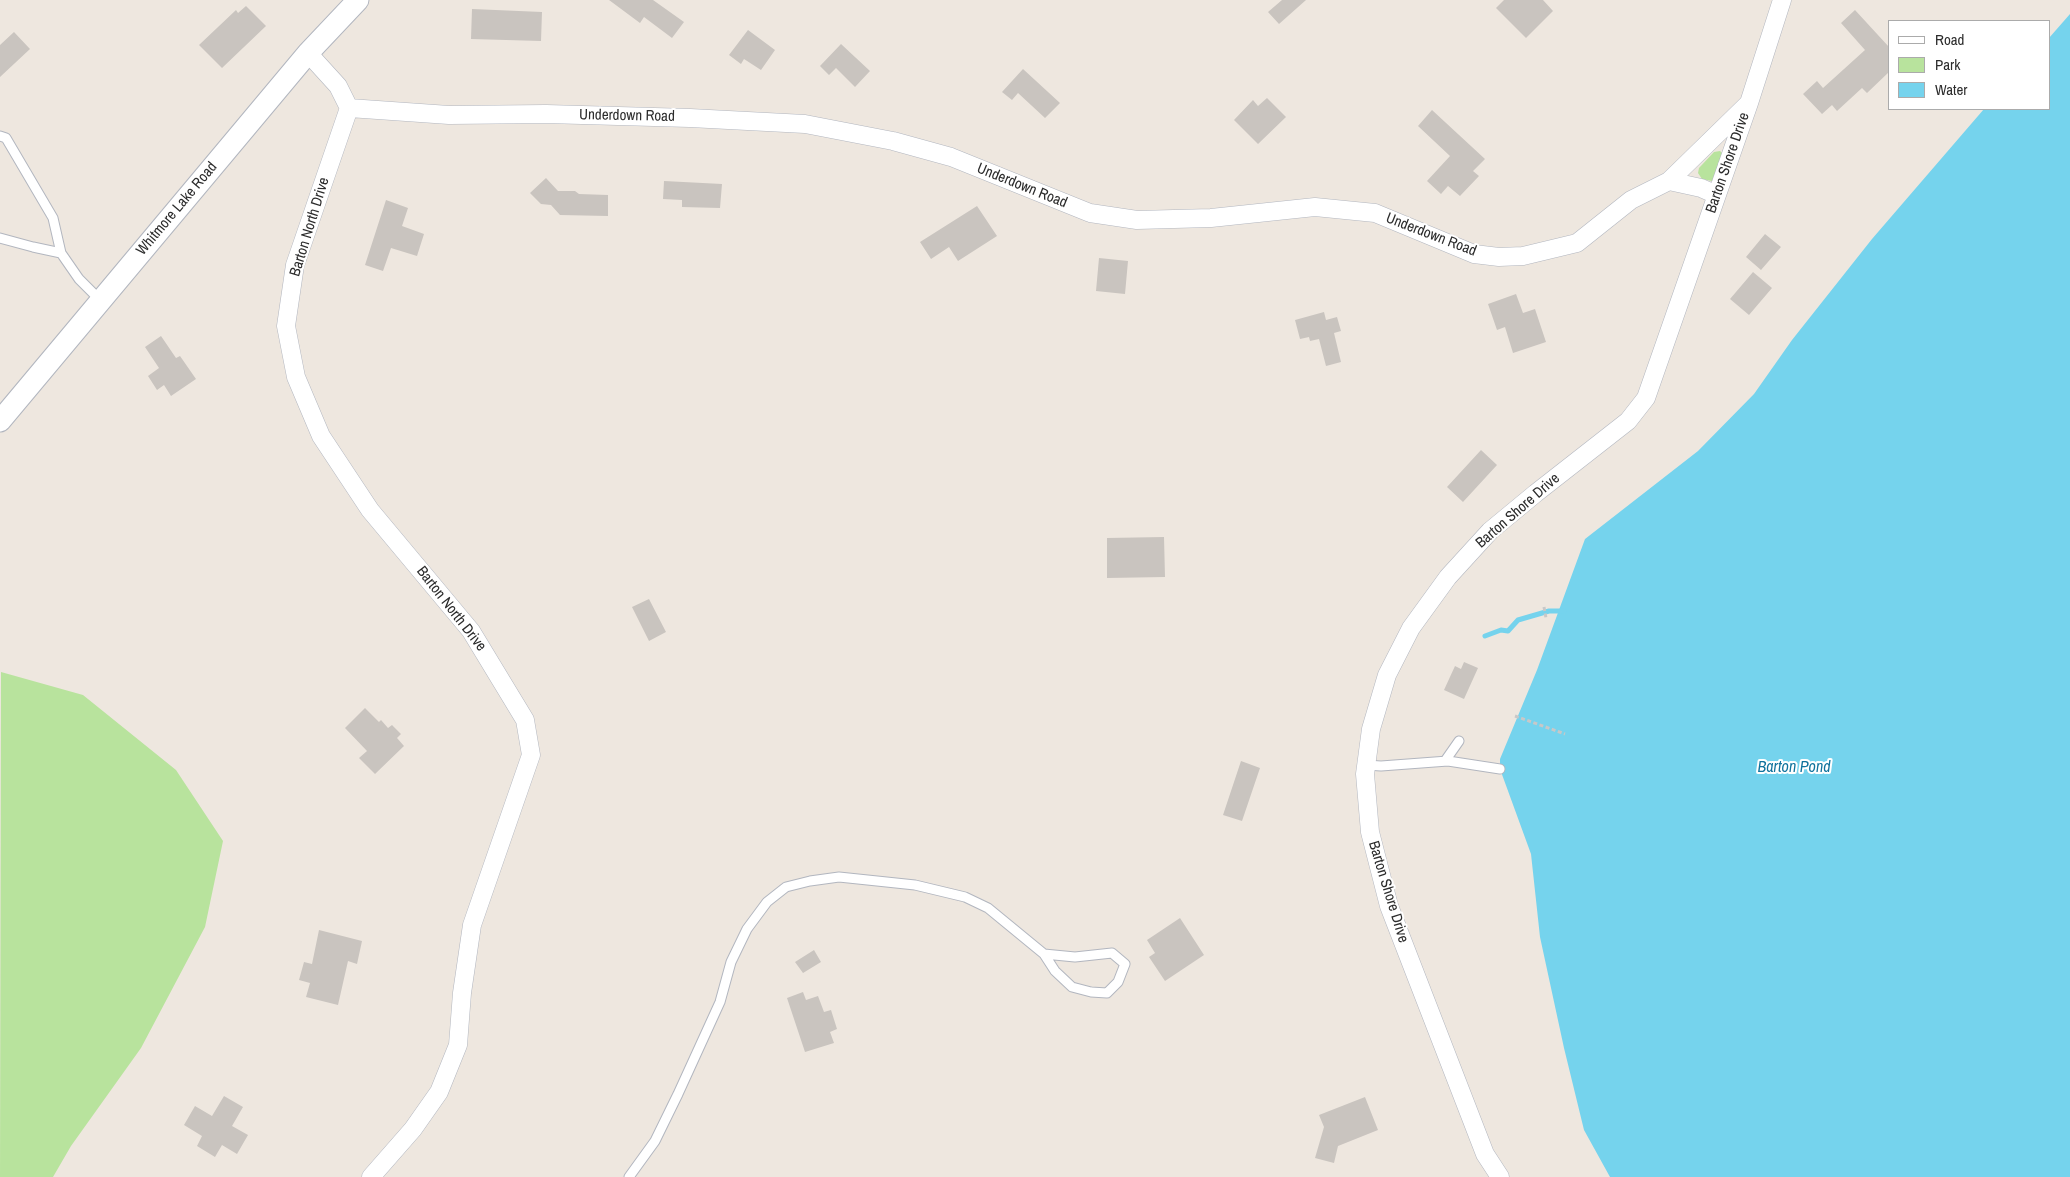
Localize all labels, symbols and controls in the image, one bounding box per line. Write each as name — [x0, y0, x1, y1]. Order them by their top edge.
legend — [1888, 20, 2050, 110]
text: Road — [1935, 29, 1964, 50]
text: Park — [1935, 54, 1960, 75]
text: Water — [1935, 79, 1967, 100]
street label: Underdown Road — [579, 106, 675, 126]
street label: Barton Shore Drive — [1702, 110, 1754, 216]
street label: Whitmore Lake Road — [133, 159, 221, 259]
street label: Underdown Road — [974, 160, 1070, 212]
street label: Barton North Drive — [286, 175, 334, 279]
street label: Underdown Road — [1383, 209, 1479, 261]
street label: Barton Shore Drive — [1472, 470, 1564, 552]
street label: Barton North Drive — [412, 563, 490, 655]
water label: Barton Pond — [1758, 758, 1830, 778]
street label: Barton Shore Drive — [1364, 839, 1412, 945]

